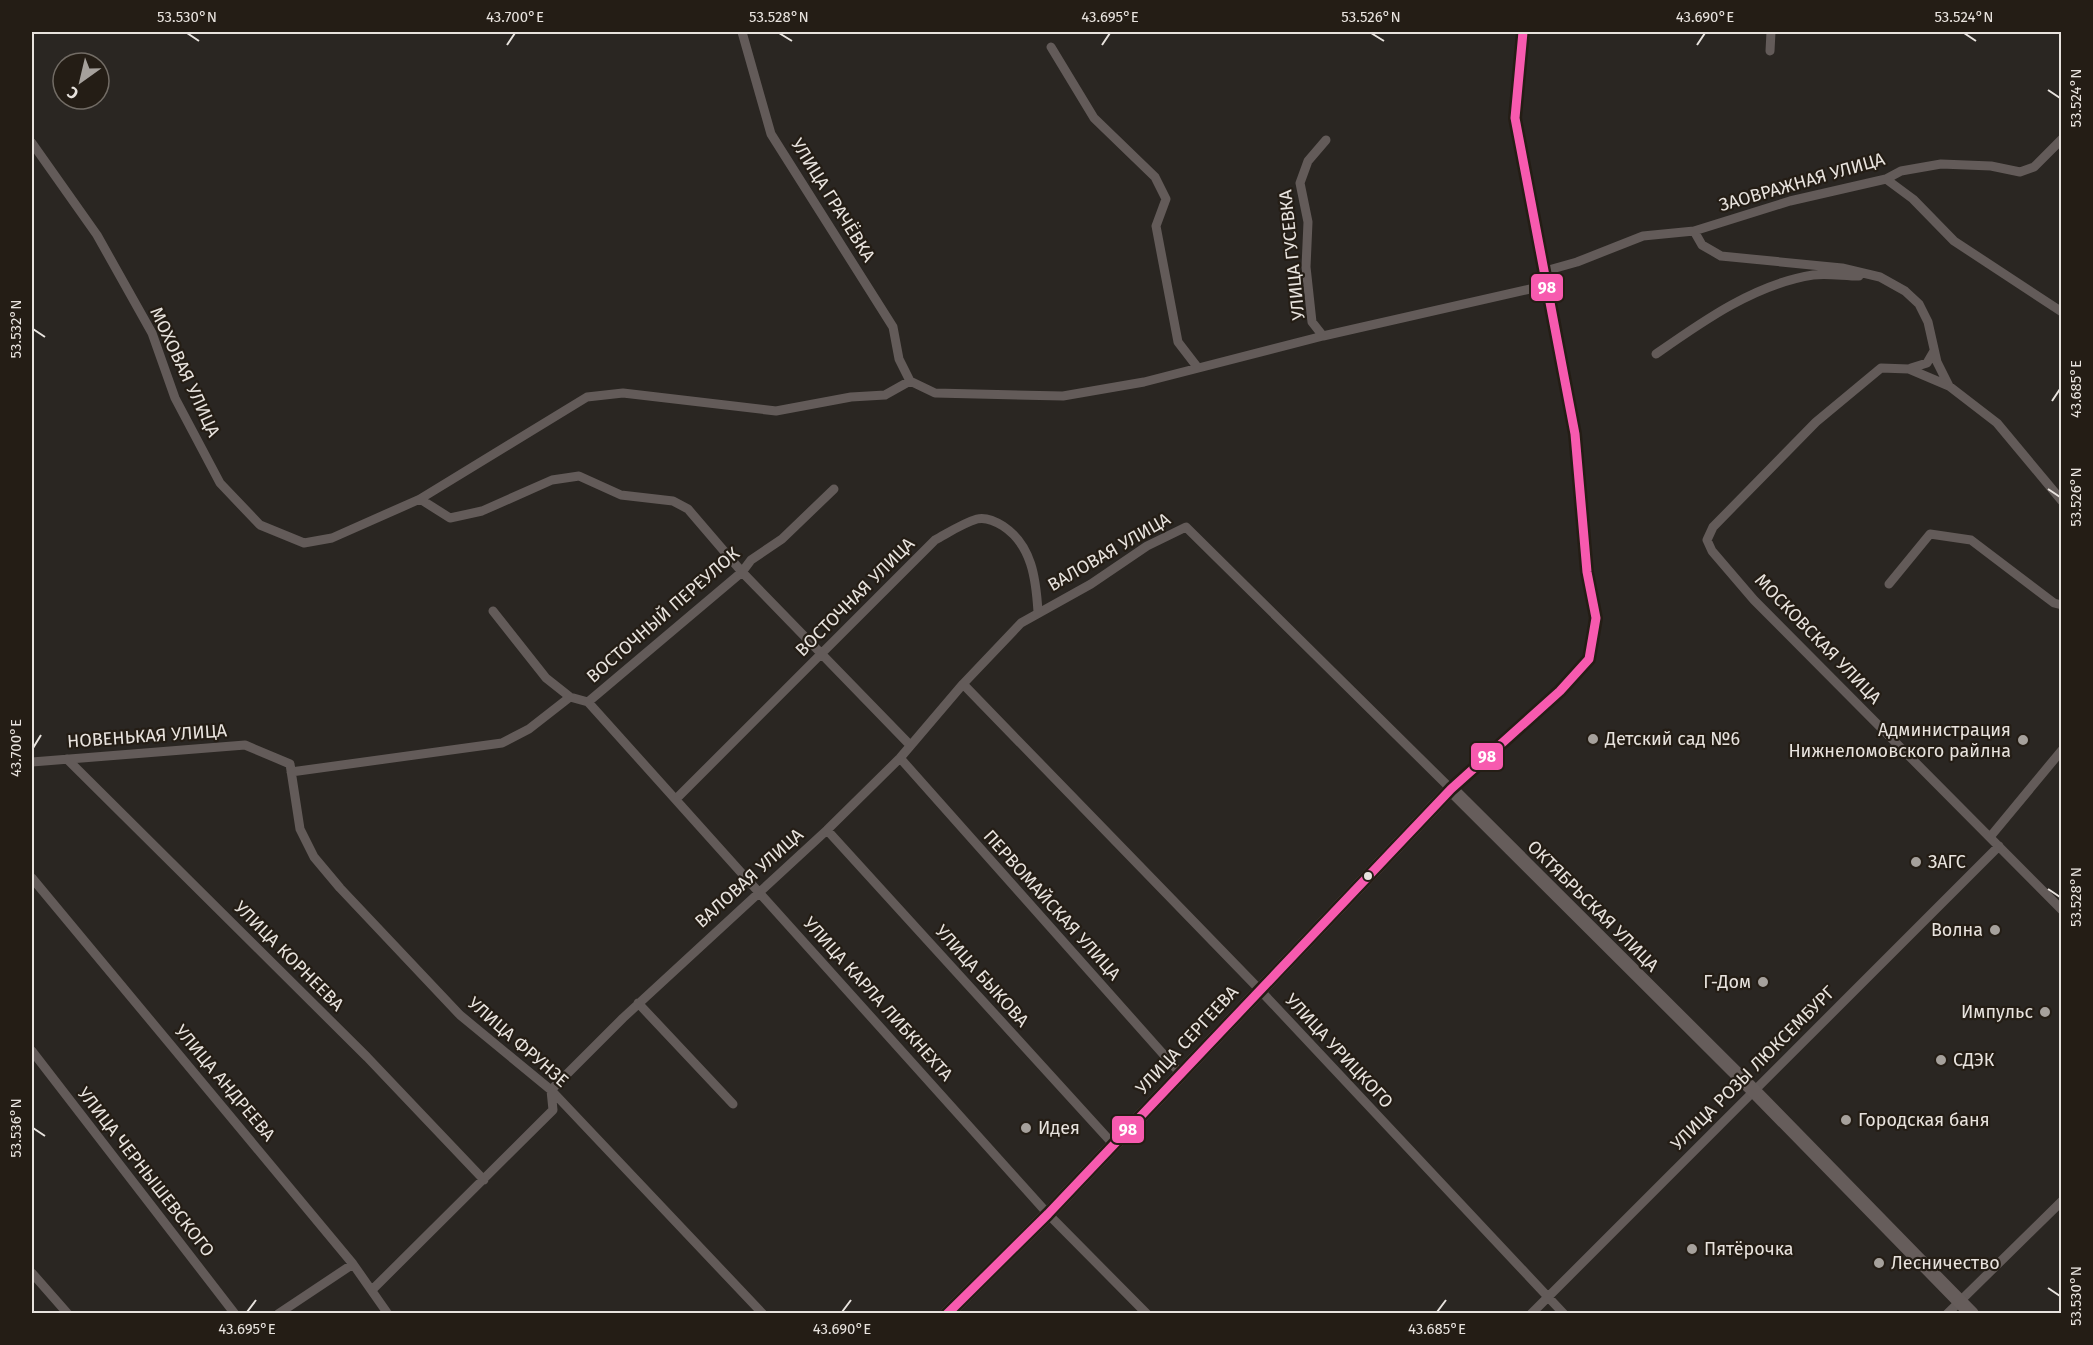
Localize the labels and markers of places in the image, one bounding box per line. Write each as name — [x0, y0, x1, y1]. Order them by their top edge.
place label: Администрация Нижнеломовского райлна — [1788, 719, 2011, 762]
place label: Детский сад №6 — [1604, 728, 1740, 750]
marker: Детский сад №6 — [1586, 732, 1600, 746]
marker: Администрация Нижнеломовского райлна — [2016, 733, 2030, 747]
place label: ЗАГС — [1928, 851, 1966, 873]
marker: ЗАГС — [1909, 855, 1923, 869]
unlabelled marker — [1362, 870, 1374, 882]
place label: Волна — [1931, 919, 1983, 941]
marker: Волна — [1988, 923, 2002, 937]
place label: Г-Дом — [1703, 971, 1751, 993]
marker: Г-Дом — [1756, 975, 1770, 989]
place label: Импульс — [1961, 1001, 2033, 1023]
marker: Импульс — [2038, 1005, 2052, 1019]
place label: СДЭК — [1953, 1049, 1995, 1071]
marker: СДЭК — [1934, 1053, 1948, 1067]
place label: Городская баня — [1858, 1109, 1990, 1131]
marker: Городская баня — [1839, 1113, 1853, 1127]
place label: Идея — [1038, 1117, 1080, 1139]
marker: Идея — [1019, 1121, 1033, 1135]
place label: Пятёрочка — [1704, 1238, 1794, 1260]
marker: Пятёрочка — [1685, 1242, 1699, 1256]
place label: Лесничество — [1891, 1252, 2000, 1274]
marker: Лесничество — [1872, 1256, 1886, 1270]

